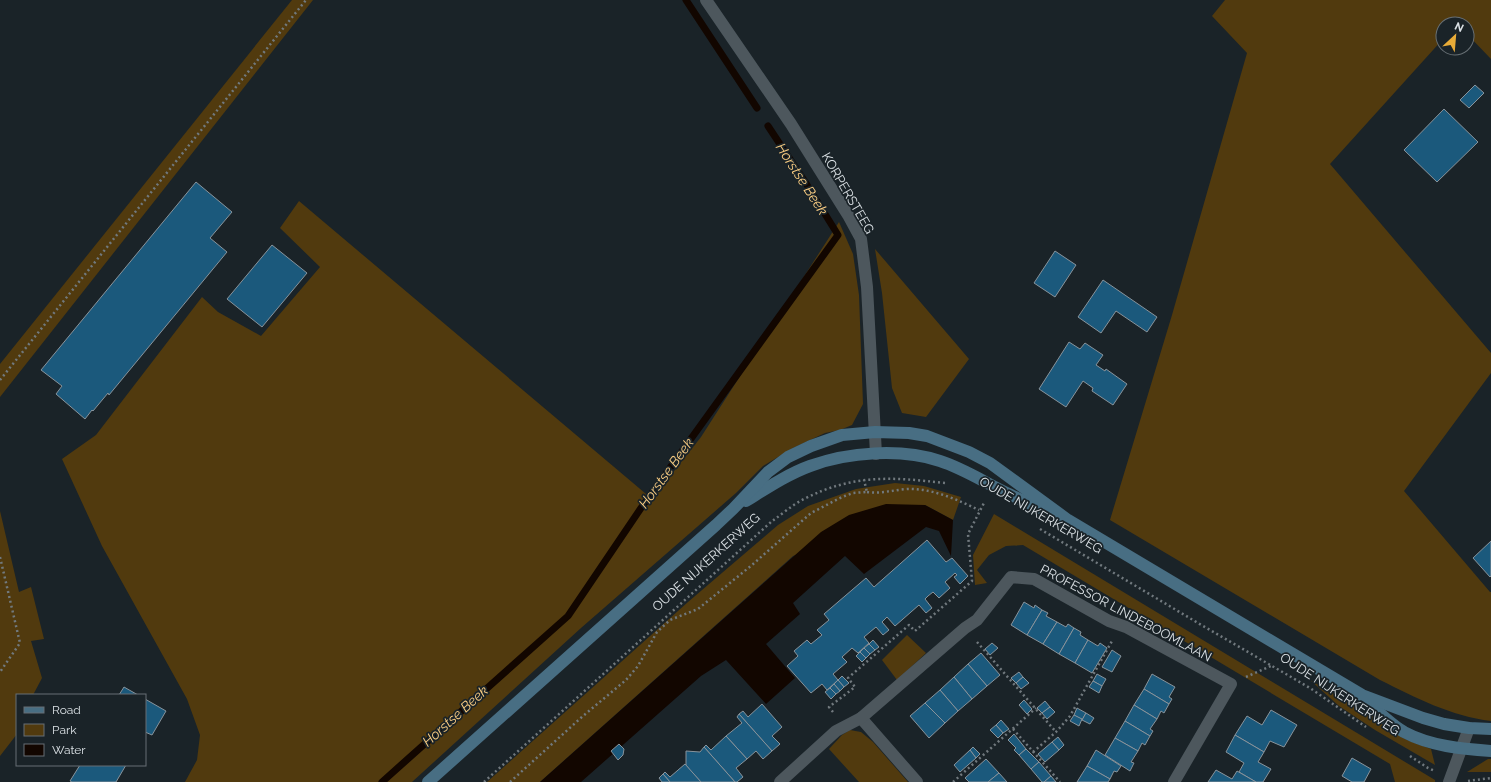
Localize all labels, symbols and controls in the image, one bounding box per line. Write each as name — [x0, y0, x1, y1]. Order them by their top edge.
north arrow — [1435, 16, 1475, 56]
text: N — [1453, 20, 1466, 35]
water label: Horstse Beek — [773, 140, 831, 218]
street label: KORPERSTEEG — [819, 150, 877, 236]
water label: Horstse Beek — [635, 434, 697, 511]
street label: OUDE NIJKERKERWEG — [977, 474, 1105, 556]
street label: OUDE NIJKERKERWEG — [649, 510, 763, 614]
street label: PROFESSOR LINDEBOOMLAAN — [1038, 561, 1214, 665]
street label: OUDE NIJKERKERWEG — [1277, 650, 1403, 738]
water label: Horstse Beek — [419, 682, 491, 750]
legend — [16, 694, 146, 766]
text: Road — [52, 703, 81, 717]
text: Park — [52, 723, 77, 737]
text: Water — [52, 743, 86, 757]

